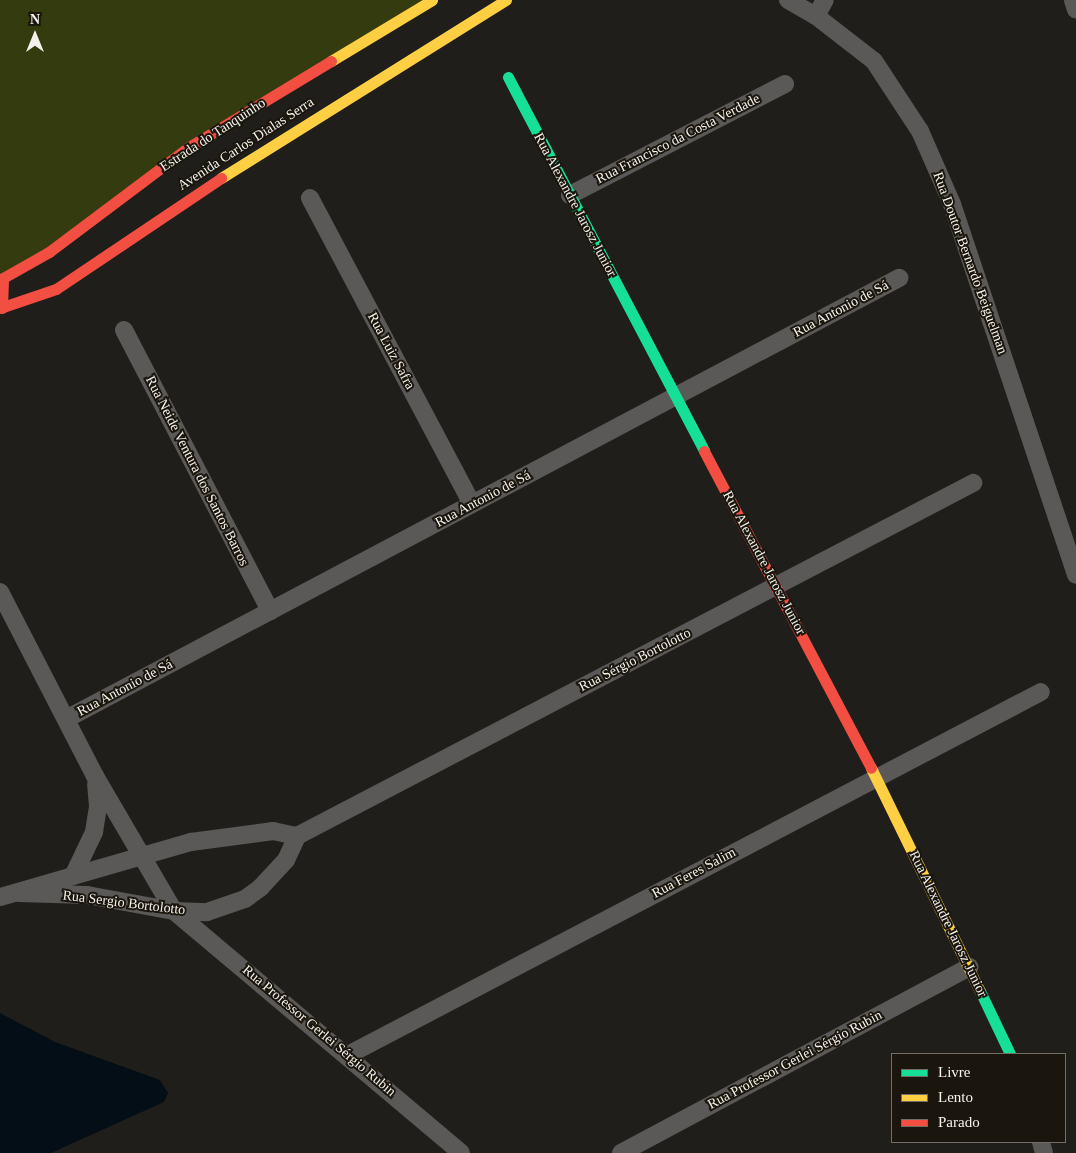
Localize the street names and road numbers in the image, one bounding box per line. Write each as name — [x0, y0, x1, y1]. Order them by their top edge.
street label: Rua Francisco da Costa Verdade — [593, 90, 763, 188]
street label: Avenida Carlos Dialas Serra — [175, 94, 317, 194]
street label: Estrada do Tanquinho — [157, 95, 269, 175]
street label: Rua Alexandre Jarosz Junior — [530, 130, 620, 280]
street label: Rua Doutor Bernardo Beiguelman — [929, 170, 1011, 356]
street label: Rua Antonio de Sá — [790, 277, 892, 341]
street label: Rua Luiz Safra — [364, 310, 418, 392]
street label: Rua Neide Ventura dos Santos Barros — [142, 373, 252, 569]
street label: Rua Antonio de Sá — [432, 467, 534, 531]
street label: Rua Alexandre Jarosz Junior — [719, 488, 809, 638]
street label: Rua Sérgio Bortolotto — [576, 625, 694, 695]
street label: Rua Antonio de Sá — [74, 656, 176, 720]
street label: Rua Feres Salim — [649, 844, 739, 902]
street label: Rua Alexandre Jarosz Junior — [905, 848, 991, 1000]
street label: Rua Sergio Bortolotto — [62, 887, 186, 919]
street label: Rua Professor Gerlei Sérgio Rubin — [239, 962, 399, 1100]
street label: Rua Professor Gerlei Sérgio Rubin — [705, 1007, 885, 1113]

